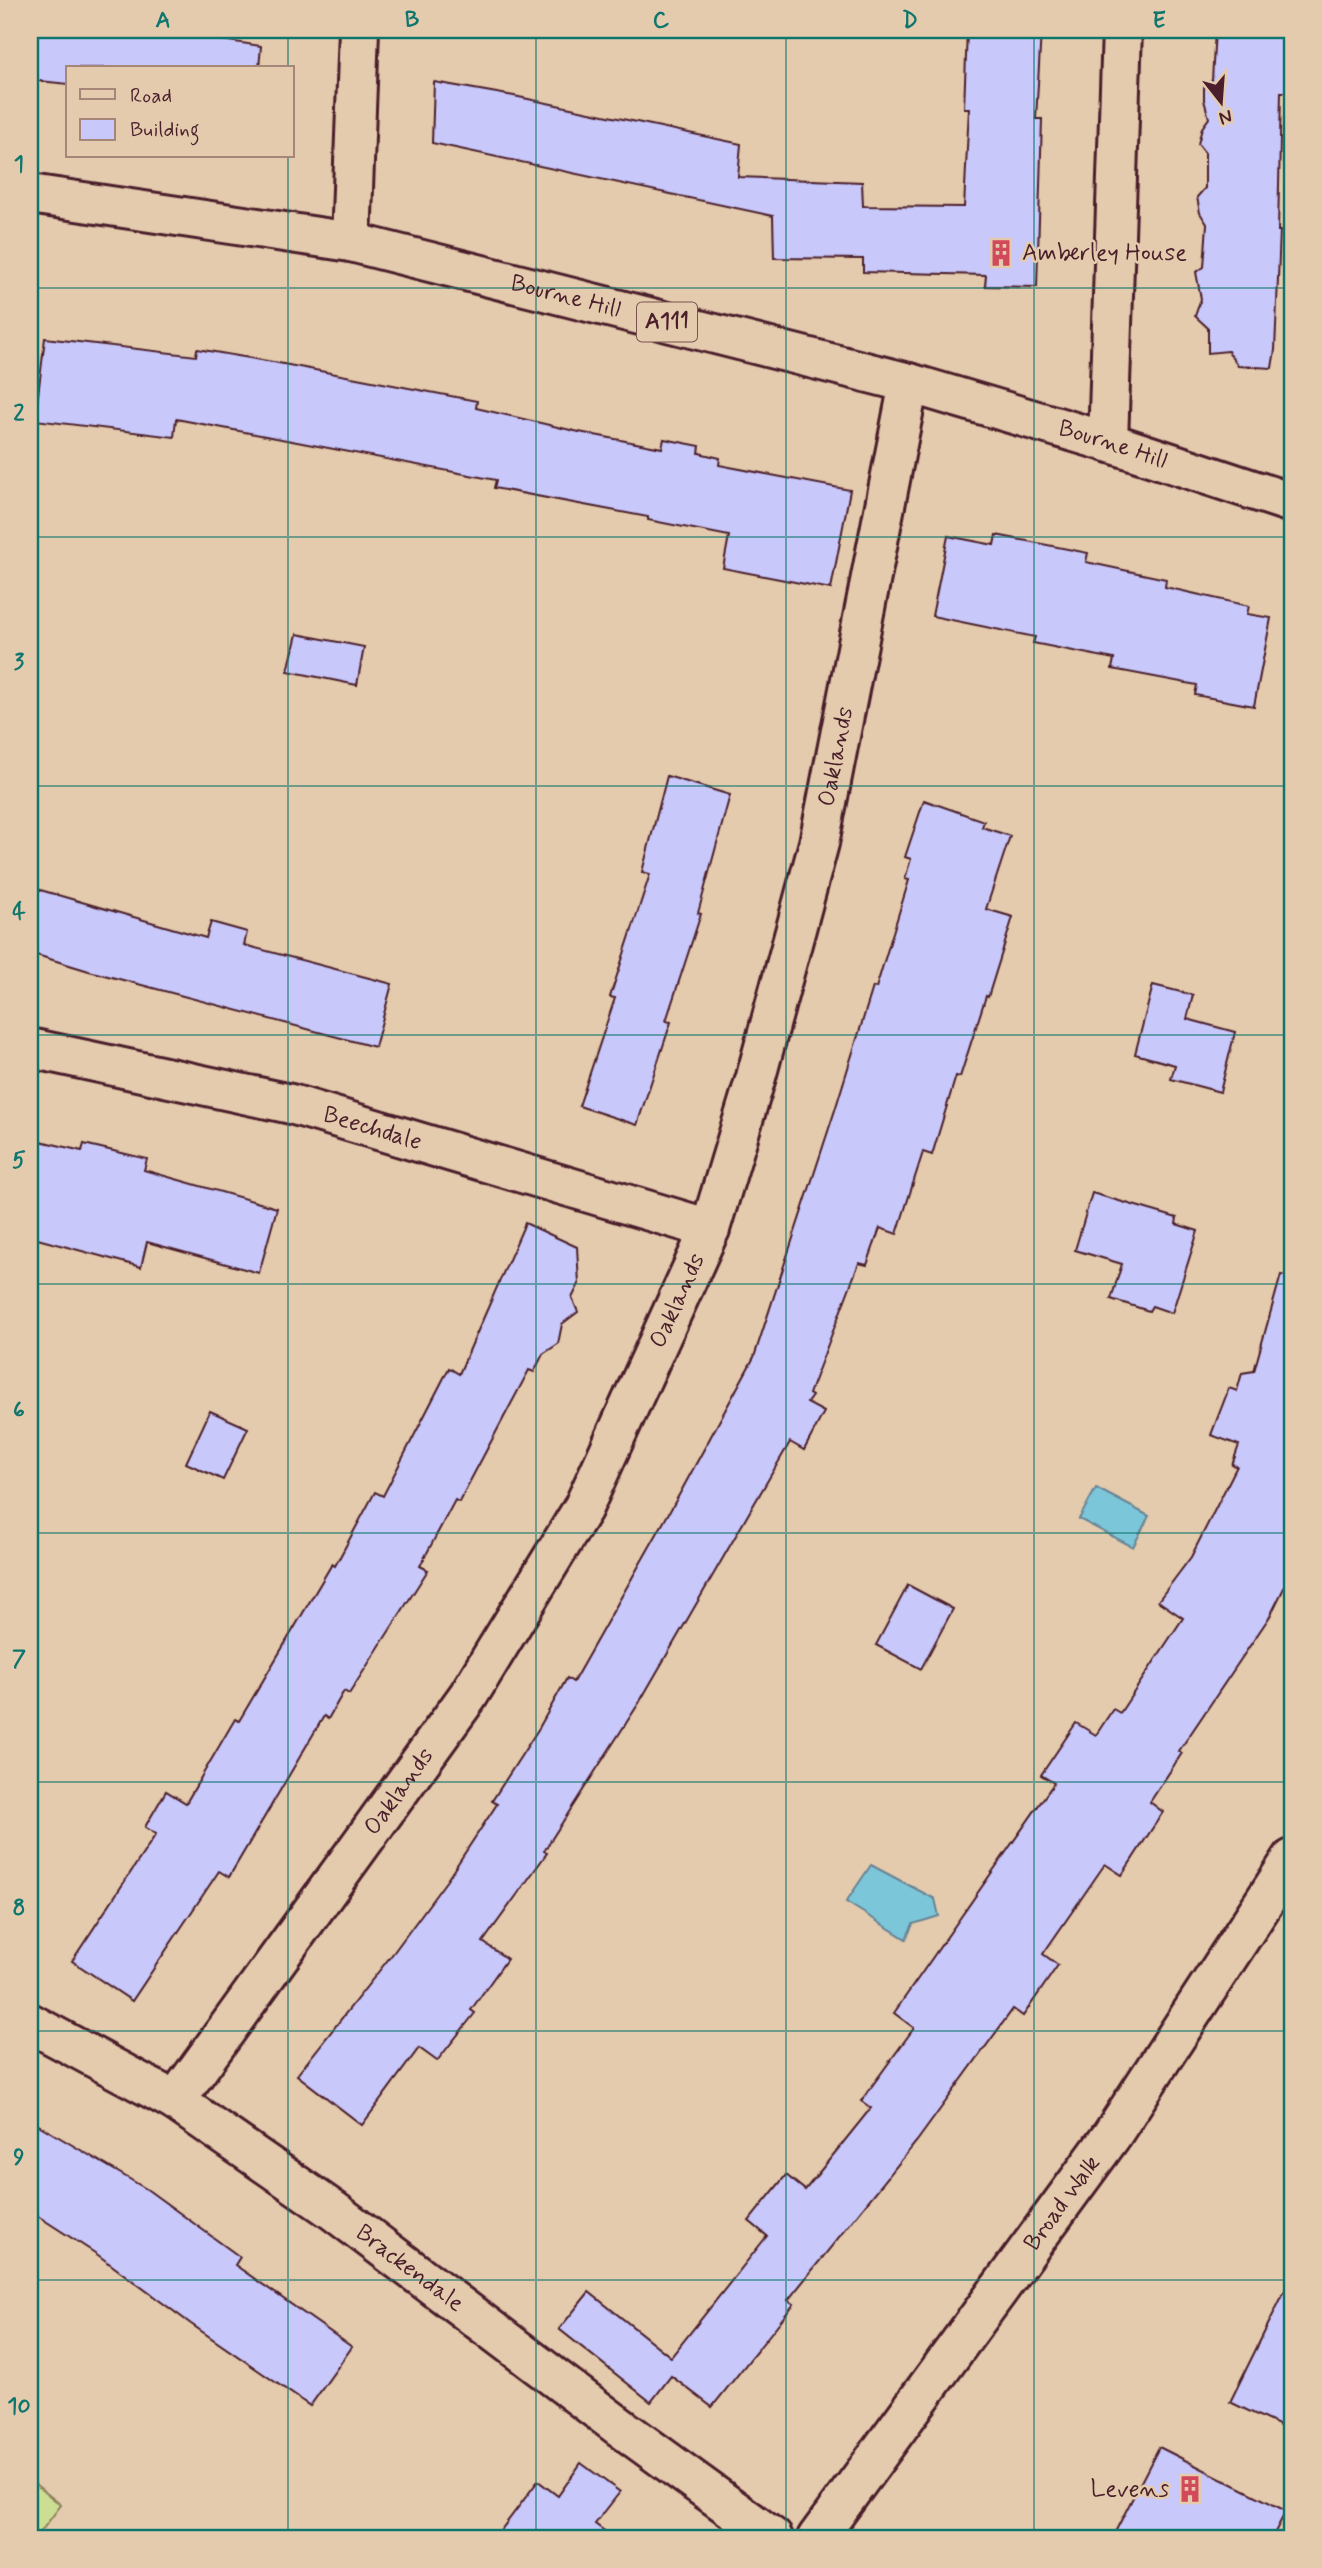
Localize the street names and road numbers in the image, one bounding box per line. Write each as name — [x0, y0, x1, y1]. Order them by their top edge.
street label: Bourne Hill — [507, 267, 624, 325]
road number: A111 — [637, 302, 697, 342]
street label: Bourne Hill — [1055, 413, 1171, 476]
street label: Oaklands — [811, 704, 861, 809]
street label: Beechdale — [320, 1099, 425, 1158]
street label: Oaklands — [642, 1248, 712, 1353]
street label: Oaklands — [357, 1741, 441, 1841]
street label: Broad Walk — [1017, 2149, 1107, 2257]
street label: Brackendale — [349, 2217, 470, 2319]

